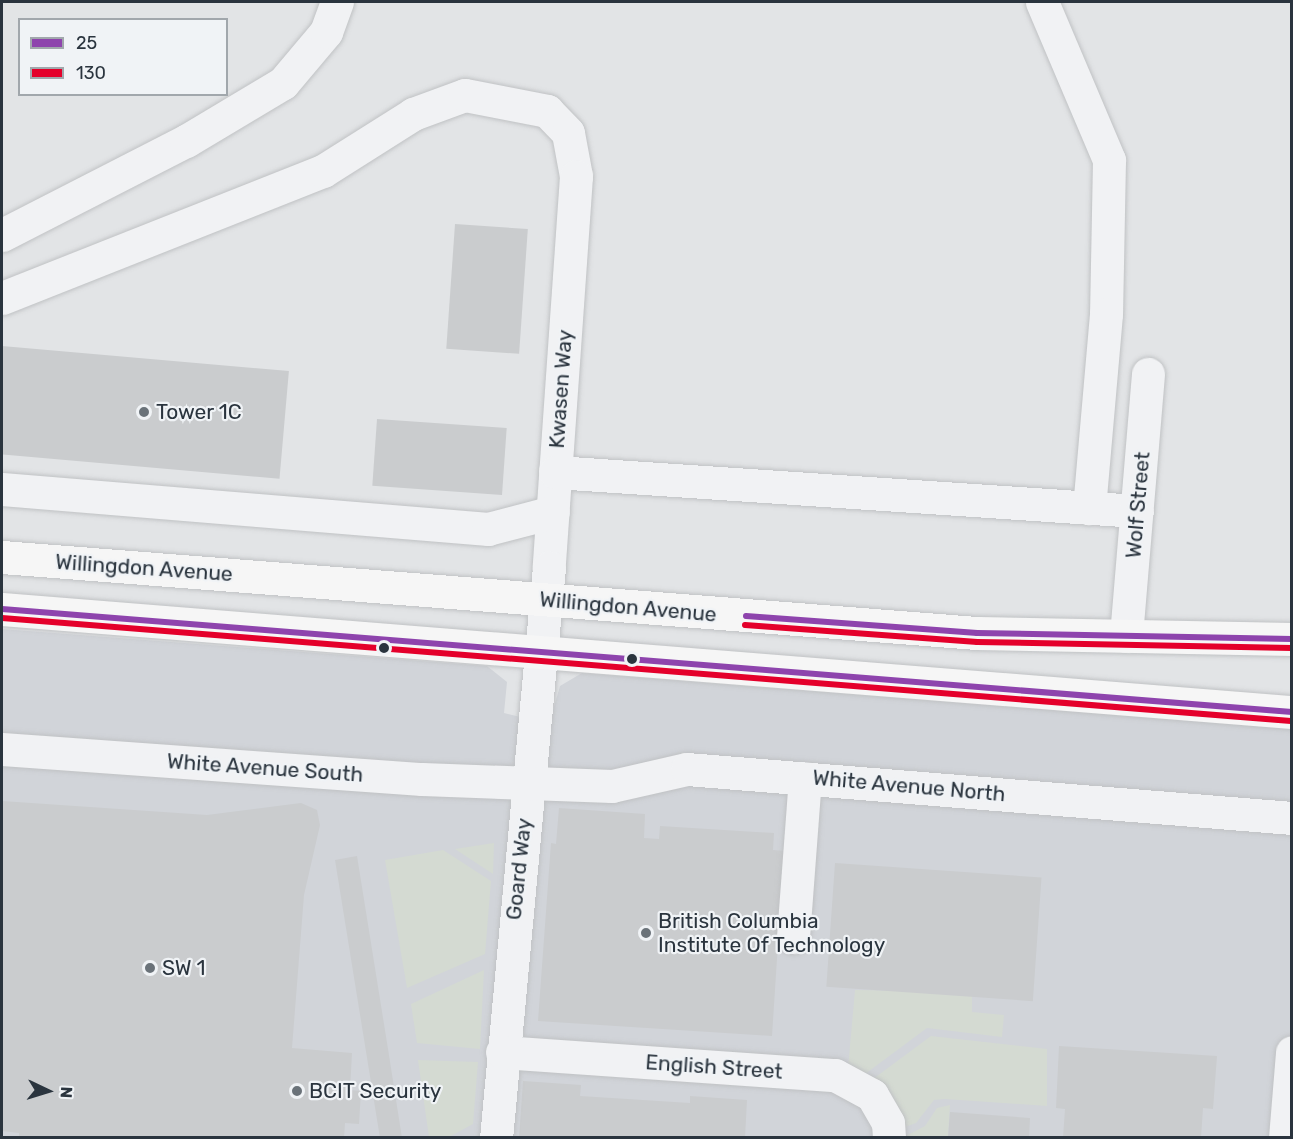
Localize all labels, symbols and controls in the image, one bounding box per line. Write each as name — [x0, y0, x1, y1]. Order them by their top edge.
legend — [18, 18, 228, 96]
text: 25 — [76, 32, 97, 54]
text: 130 — [76, 62, 106, 84]
street label: Kwasen Way — [544, 329, 578, 449]
place label: Tower 1C — [156, 399, 242, 425]
marker: Tower 1C — [137, 405, 151, 419]
street label: Wolf Street — [1121, 450, 1155, 560]
street label: Willingdon Avenue — [54, 549, 234, 587]
street label: Willingdon Avenue — [538, 587, 718, 627]
unlabelled marker — [378, 642, 390, 654]
unlabelled marker — [626, 653, 638, 665]
street label: White Avenue South — [166, 749, 364, 787]
street label: White Avenue North — [811, 765, 1007, 807]
street label: Goard Way — [501, 817, 537, 921]
place label: British Columbia Institute Of Technology — [658, 908, 886, 958]
marker: British Columbia Institute Of Technology — [639, 926, 653, 940]
place label: SW 1 — [162, 955, 206, 981]
marker: SW 1 — [143, 961, 157, 975]
street label: English Street — [645, 1050, 783, 1084]
north arrow — [18, 1061, 78, 1121]
place label: BCIT Security — [309, 1078, 442, 1104]
marker: BCIT Security — [290, 1084, 304, 1098]
text: N — [57, 1086, 76, 1099]

